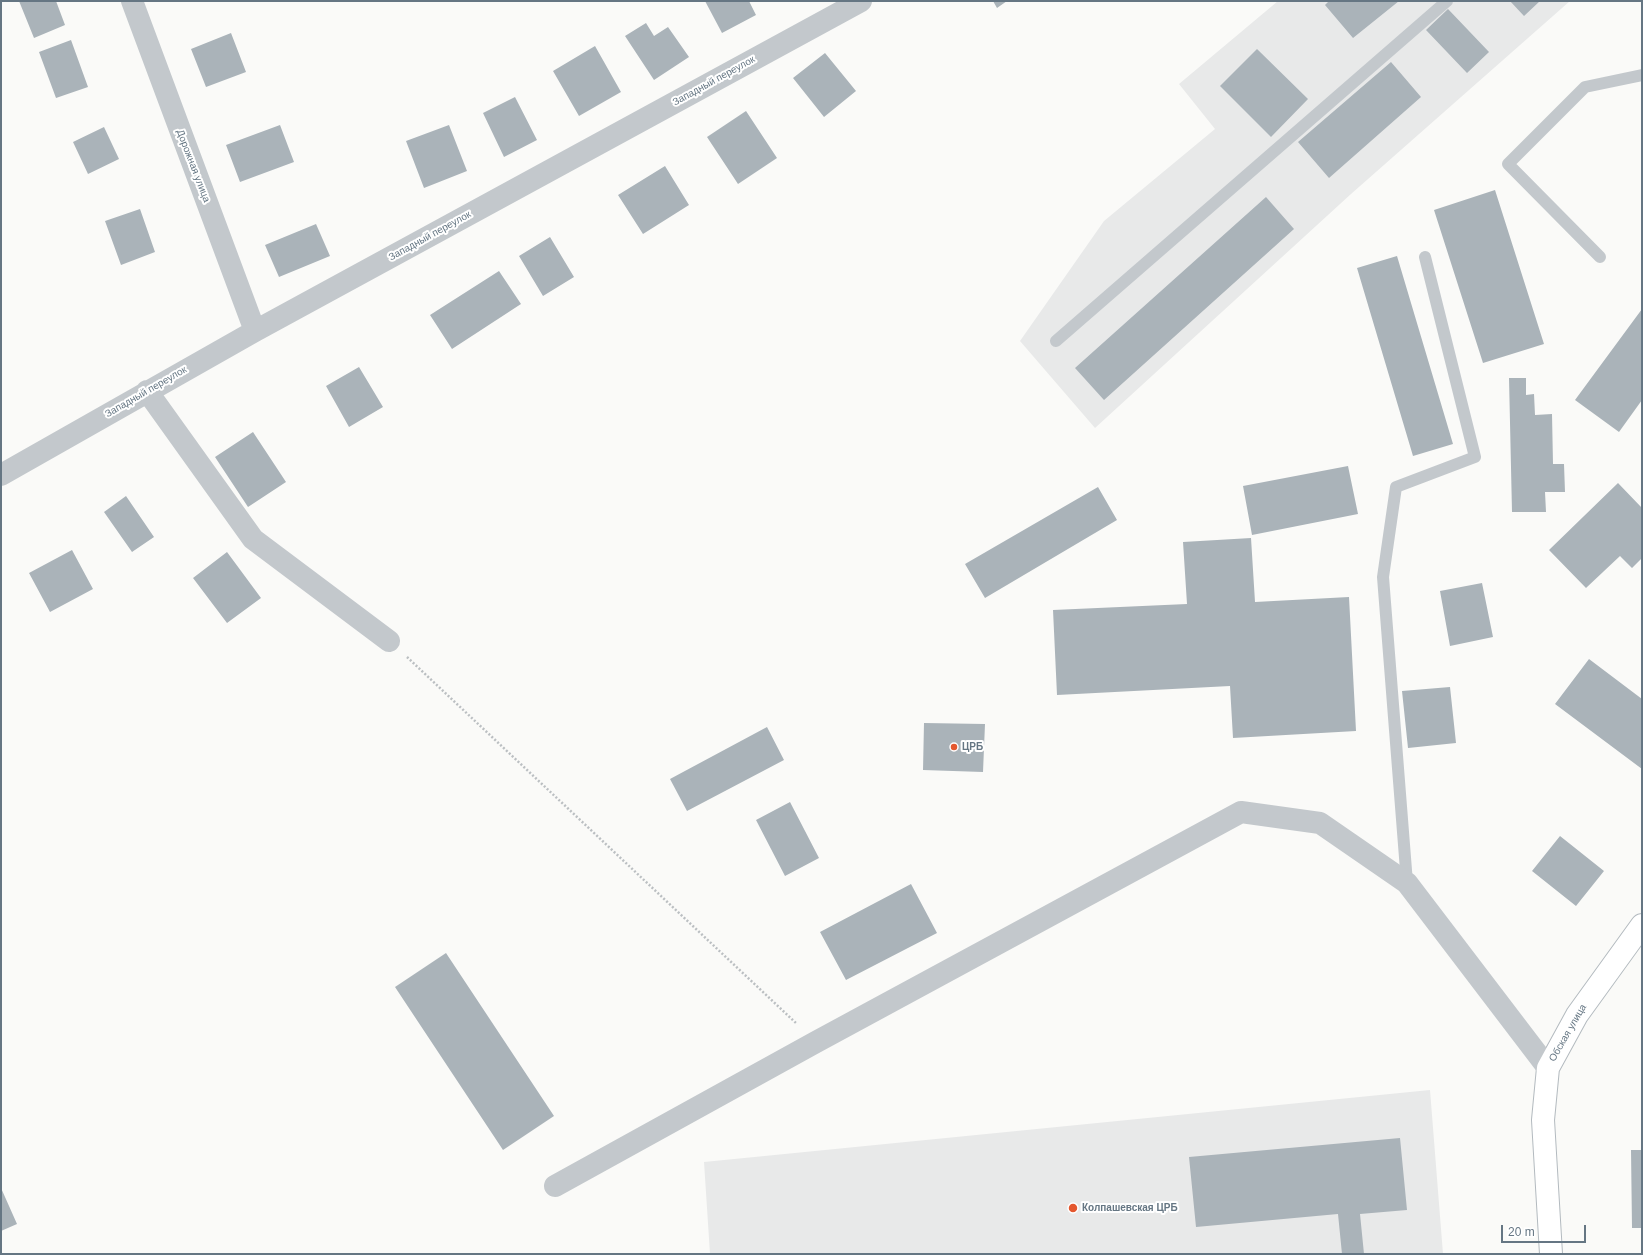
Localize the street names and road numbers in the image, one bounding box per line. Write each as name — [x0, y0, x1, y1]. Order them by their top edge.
street label: Западный переулок — [671, 53, 757, 109]
street label: Дорожная улица — [174, 128, 212, 204]
street label: Западный переулок — [387, 208, 473, 264]
street label: Западный переулок — [103, 364, 189, 420]
street label: Обская улица — [1547, 1002, 1589, 1064]

